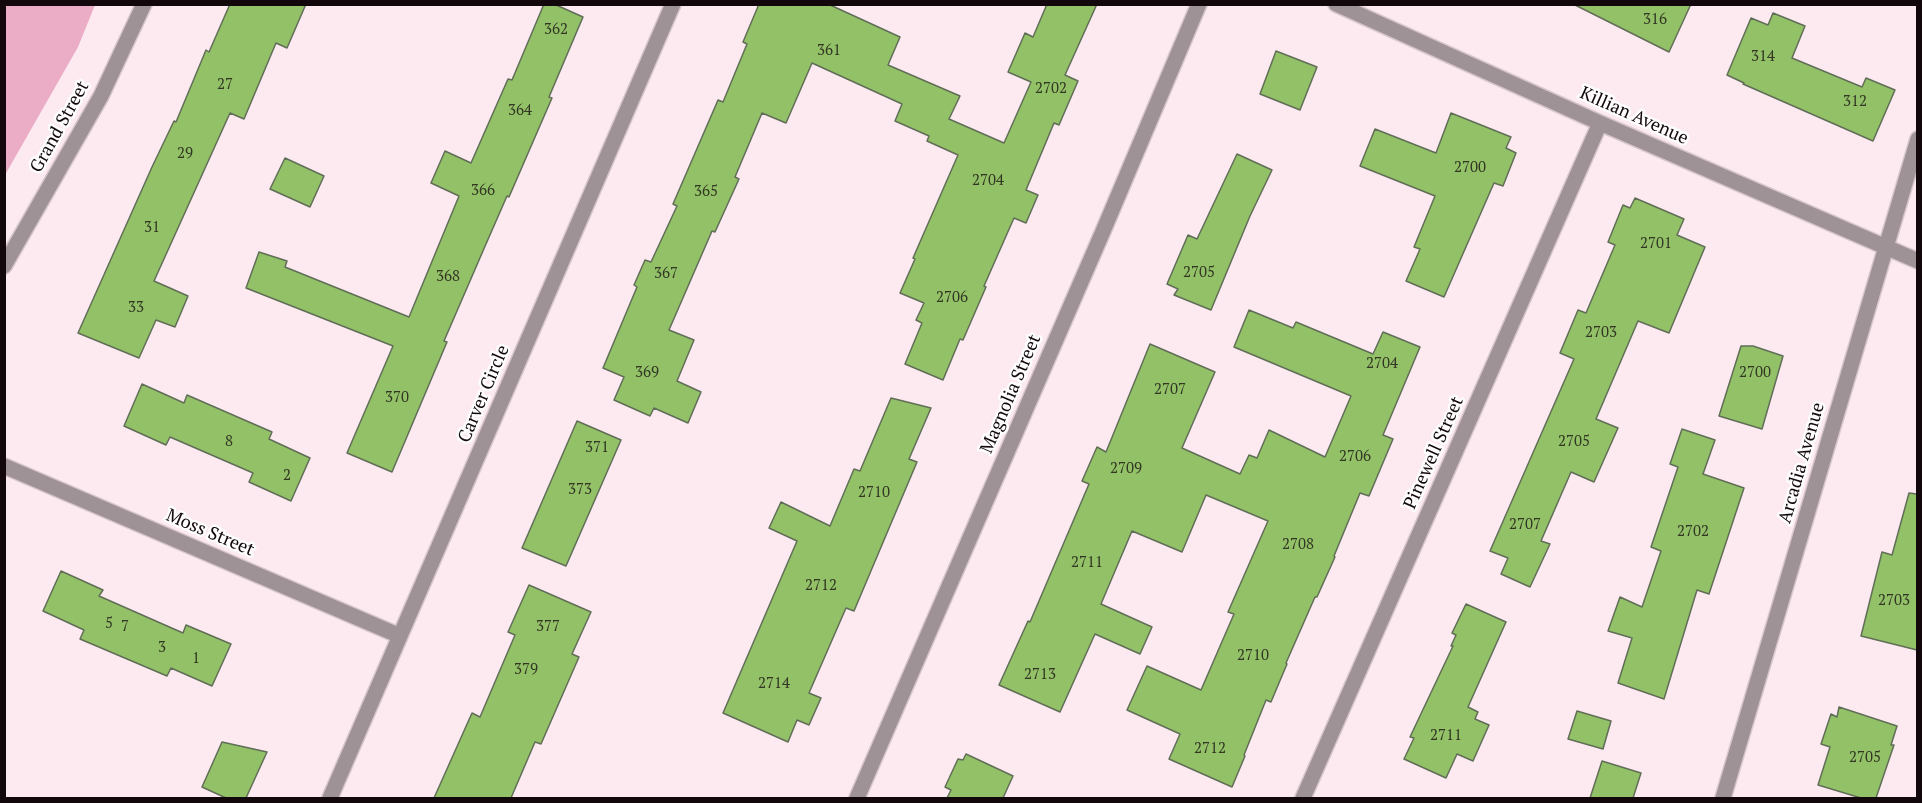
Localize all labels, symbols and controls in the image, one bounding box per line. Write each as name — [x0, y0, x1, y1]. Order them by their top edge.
house number: 316 — [1643, 11, 1667, 29]
house number: 362 — [544, 21, 568, 39]
house number: 361 — [817, 42, 841, 60]
house number: 314 — [1751, 48, 1775, 66]
house number: 27 — [217, 76, 233, 94]
street label: Grand Street — [26, 77, 94, 177]
house number: 2702 — [1035, 80, 1067, 98]
street label: Killian Avenue — [1576, 82, 1692, 150]
house number: 312 — [1843, 93, 1867, 111]
house number: 364 — [508, 102, 532, 120]
house number: 29 — [177, 145, 193, 163]
house number: 2700 — [1454, 159, 1486, 177]
house number: 2704 — [972, 172, 1004, 190]
house number: 366 — [471, 182, 495, 200]
house number: 365 — [694, 183, 718, 201]
house number: 31 — [144, 219, 160, 237]
house number: 2701 — [1640, 235, 1672, 253]
house number: 2705 — [1183, 264, 1215, 282]
house number: 367 — [654, 265, 678, 283]
house number: 368 — [436, 268, 460, 286]
house number: 2706 — [936, 289, 968, 307]
house number: 33 — [128, 299, 144, 317]
house number: 2703 — [1585, 324, 1617, 342]
street label: Magnolia Street — [976, 331, 1046, 457]
street label: Carver Circle — [454, 342, 514, 446]
house number: 2704 — [1366, 355, 1398, 373]
house number: 369 — [635, 364, 659, 382]
house number: 2700 — [1739, 364, 1771, 382]
house number: 2707 — [1154, 381, 1186, 399]
house number: 370 — [385, 389, 409, 407]
street label: Pinewell Street — [1400, 393, 1468, 513]
street label: Arcadia Avenue — [1774, 400, 1830, 526]
house number: 8 — [225, 433, 233, 451]
house number: 2705 — [1558, 433, 1590, 451]
house number: 371 — [585, 439, 609, 457]
house number: 2706 — [1339, 448, 1371, 466]
house number: 2709 — [1110, 460, 1142, 478]
house number: 2 — [283, 467, 291, 485]
house number: 373 — [568, 481, 592, 499]
house number: 2710 — [858, 484, 890, 502]
street label: Moss Street — [163, 505, 257, 561]
house number: 2707 — [1509, 516, 1541, 534]
house number: 2702 — [1677, 523, 1709, 541]
house number: 2708 — [1282, 536, 1314, 554]
house number: 2711 — [1071, 554, 1103, 572]
house number: 2712 — [805, 577, 837, 595]
house number: 2703 — [1878, 592, 1910, 610]
house number: 5 — [105, 615, 113, 633]
house number: 7 — [121, 618, 129, 636]
house number: 377 — [536, 618, 560, 636]
house number: 3 — [158, 639, 166, 657]
house number: 2710 — [1237, 647, 1269, 665]
house number: 1 — [192, 650, 200, 668]
house number: 379 — [514, 661, 538, 679]
house number: 2713 — [1024, 666, 1056, 684]
house number: 2714 — [758, 675, 790, 693]
house number: 2711 — [1430, 727, 1462, 745]
house number: 2712 — [1194, 740, 1226, 758]
house number: 2705 — [1849, 749, 1881, 767]

